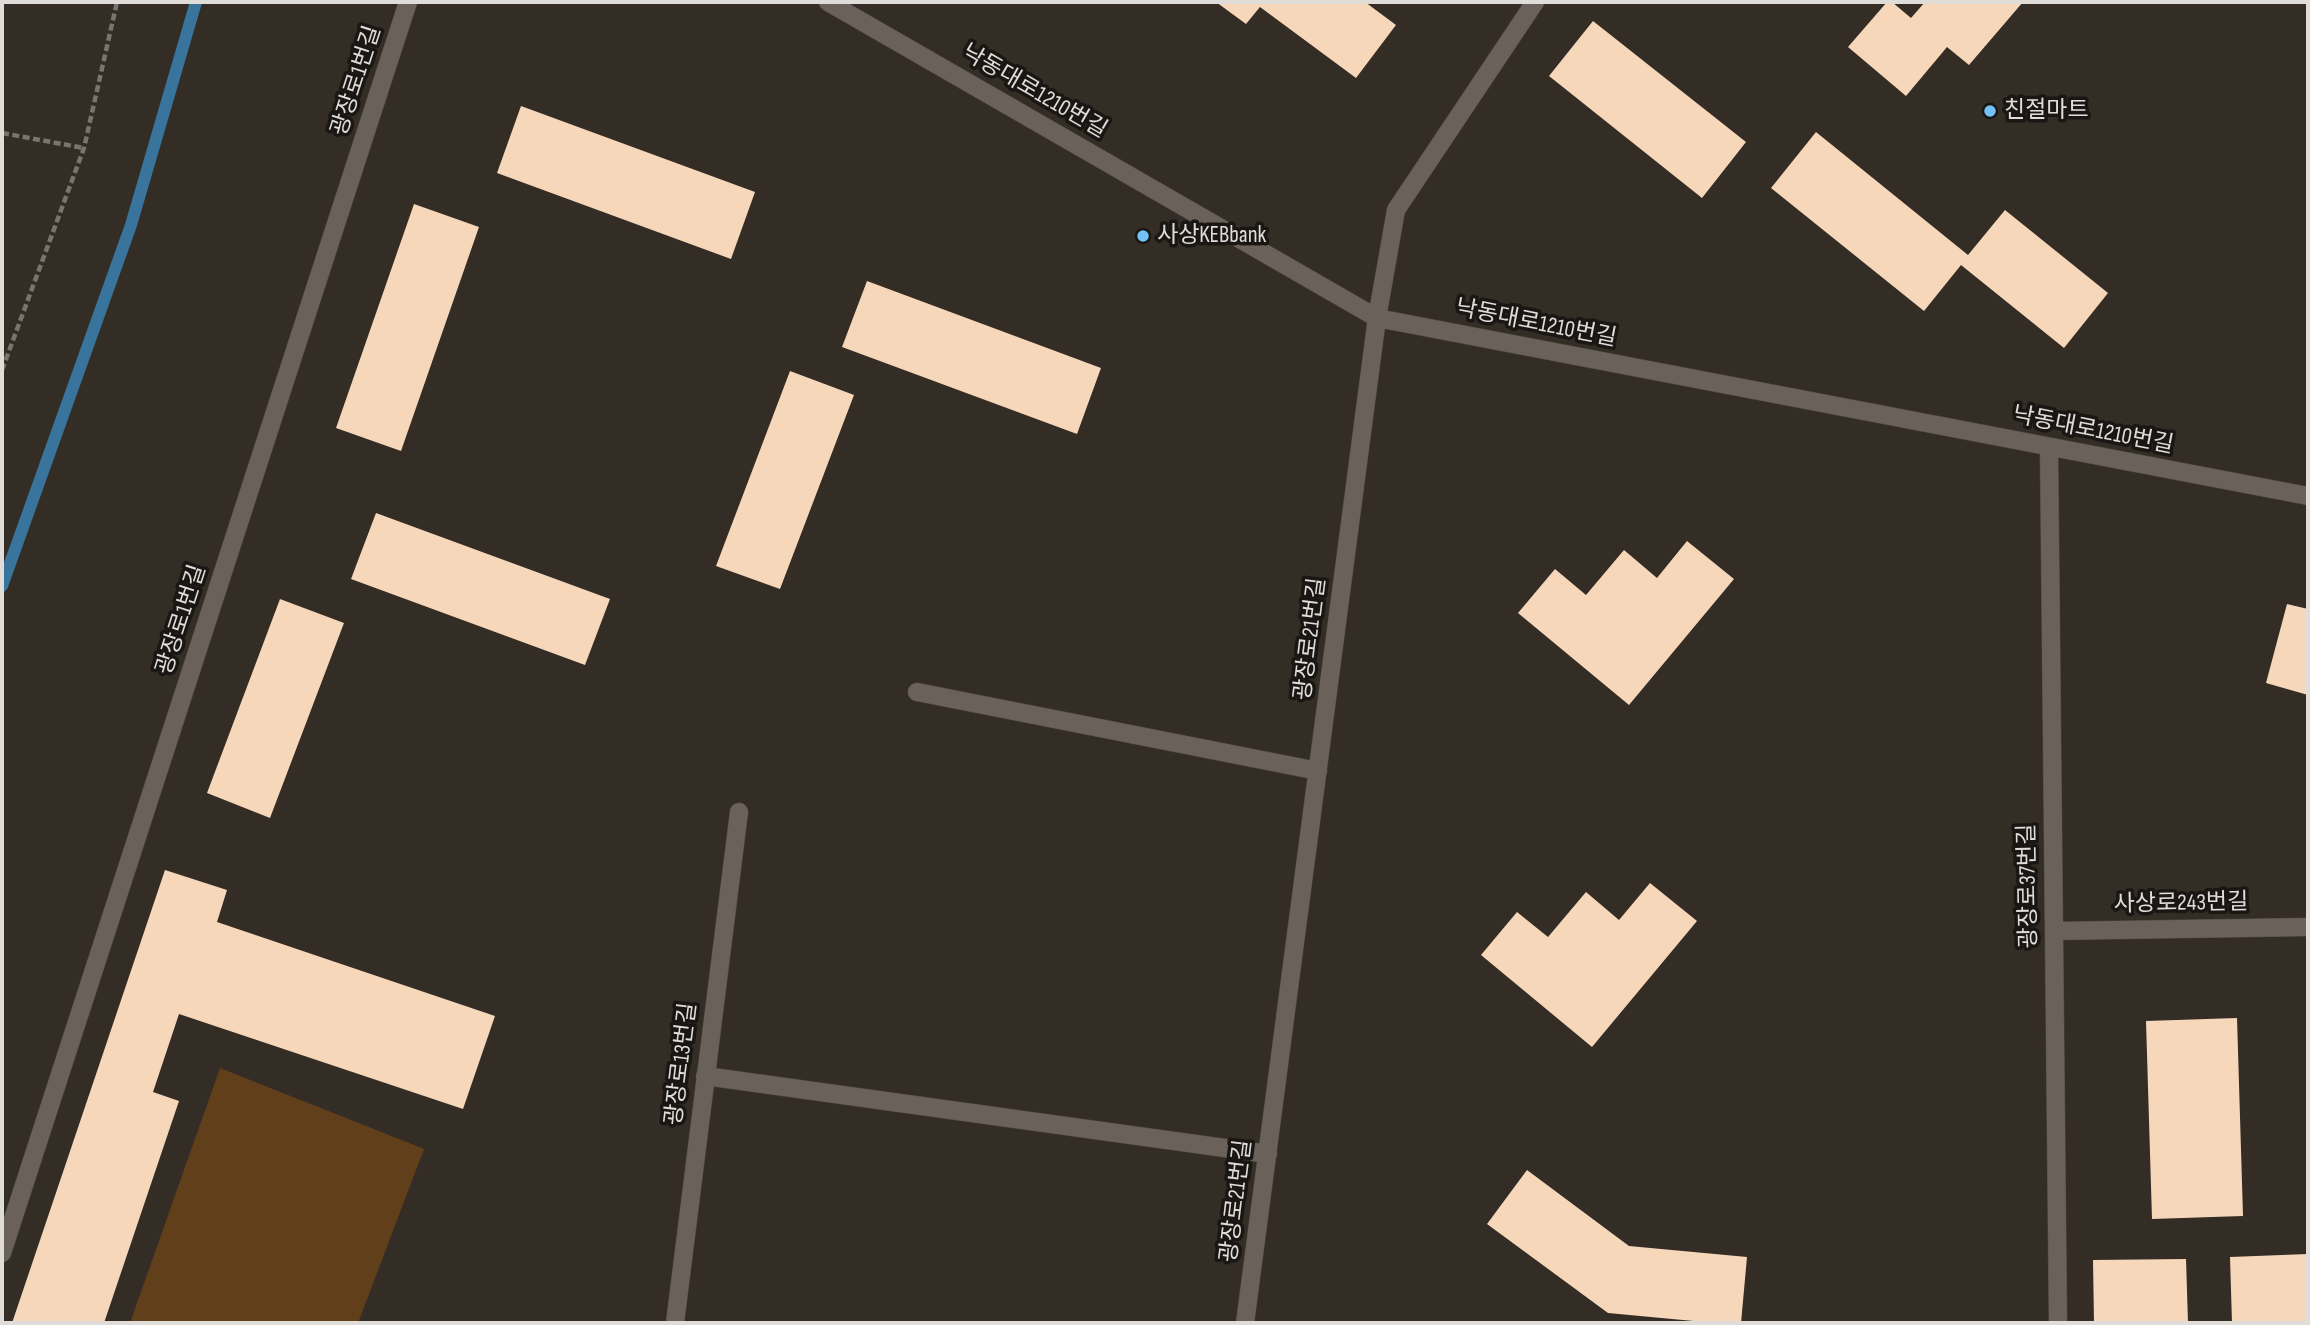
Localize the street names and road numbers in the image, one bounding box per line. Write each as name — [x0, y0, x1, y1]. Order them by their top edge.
street label: 광장로1번길 — [326, 23, 388, 139]
street label: 낙동대로1210번길 — [956, 39, 1112, 145]
street label: 낙동대로1210번길 — [1453, 295, 1619, 353]
street label: 낙동대로1210번길 — [2010, 402, 2176, 460]
street label: 광장로1번길 — [151, 562, 213, 678]
street label: 광장로21번길 — [1290, 576, 1332, 702]
street label: 광장로37번길 — [2014, 823, 2044, 949]
street label: 사상로243번길 — [2114, 889, 2248, 919]
street label: 광장로13번길 — [661, 1001, 703, 1127]
street label: 광장로21번길 — [1216, 1138, 1258, 1264]

